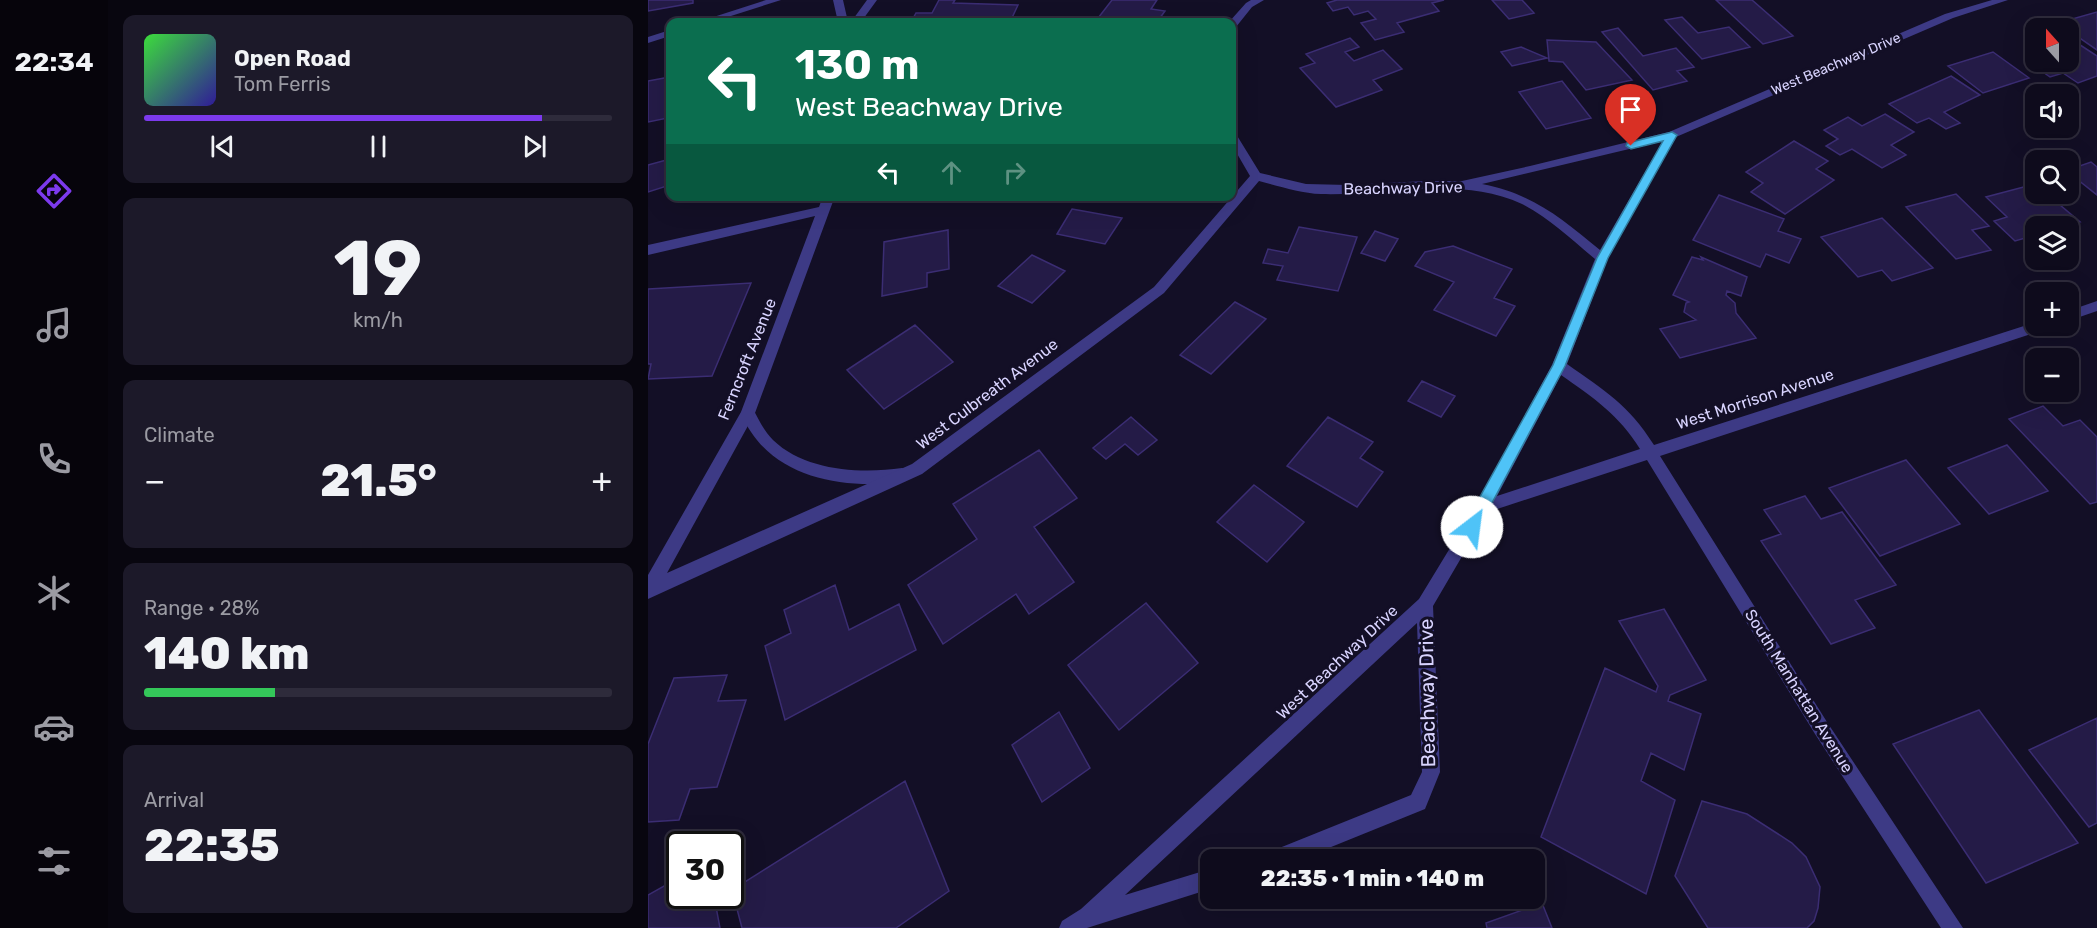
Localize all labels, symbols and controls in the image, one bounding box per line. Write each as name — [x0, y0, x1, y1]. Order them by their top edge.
north arrow — [2025, 18, 2079, 72]
map controls — [2025, 18, 2079, 402]
street label: West Beachway Drive — [1769, 29, 1903, 99]
text: 130 m — [795, 40, 920, 90]
icon: left — [696, 42, 774, 120]
text: Open Road — [234, 45, 351, 72]
text: 22:34 — [14, 46, 94, 78]
text: Tom Ferris — [234, 72, 331, 96]
pin — [1605, 84, 1656, 146]
button: sound — [2025, 84, 2079, 138]
text: West Beachway Drive — [795, 91, 1063, 123]
icon: arrive — [1614, 93, 1647, 126]
icon: previous — [206, 130, 239, 163]
icon: pause — [362, 130, 395, 163]
icon: next — [518, 130, 551, 163]
button: search — [2025, 150, 2079, 204]
icon: left — [872, 156, 905, 189]
icon: ahead — [935, 156, 968, 189]
icon: right — [998, 156, 1031, 189]
icon: directions — [33, 170, 75, 212]
street label: Beachway Drive — [1343, 177, 1463, 199]
button: layers — [2025, 216, 2079, 270]
text: 19 — [334, 222, 422, 315]
button: + — [2025, 282, 2079, 336]
street label: Ferncroft Avenue — [714, 295, 780, 423]
icon: music — [33, 304, 75, 346]
text: km/h — [353, 308, 403, 332]
street label: West Culbreath Avenue — [912, 334, 1062, 454]
button: − — [2025, 348, 2079, 402]
street label: West Morrison Avenue — [1674, 365, 1836, 433]
text: Climate — [144, 423, 215, 447]
icon: phone — [33, 438, 75, 480]
text: 21.5° — [320, 454, 437, 507]
text: − — [144, 461, 165, 500]
text: + — [591, 461, 612, 500]
position arrow — [1440, 495, 1504, 559]
icon: climate — [33, 572, 75, 614]
text: Range · 28% — [144, 596, 259, 620]
street label: West Beachway Drive — [1272, 601, 1402, 723]
street label: South Manhattan Avenue — [1741, 606, 1857, 776]
street label: Beachway Drive — [1414, 618, 1440, 768]
text: 140 km — [144, 627, 309, 680]
icon: car — [33, 706, 75, 748]
text: Arrival — [144, 788, 204, 812]
text: 22:35 — [144, 819, 280, 872]
speed limit sign: 30 — [666, 831, 744, 909]
icon: filters — [33, 840, 75, 882]
text: 22:35 · 1 min · 140 m — [1261, 865, 1484, 892]

